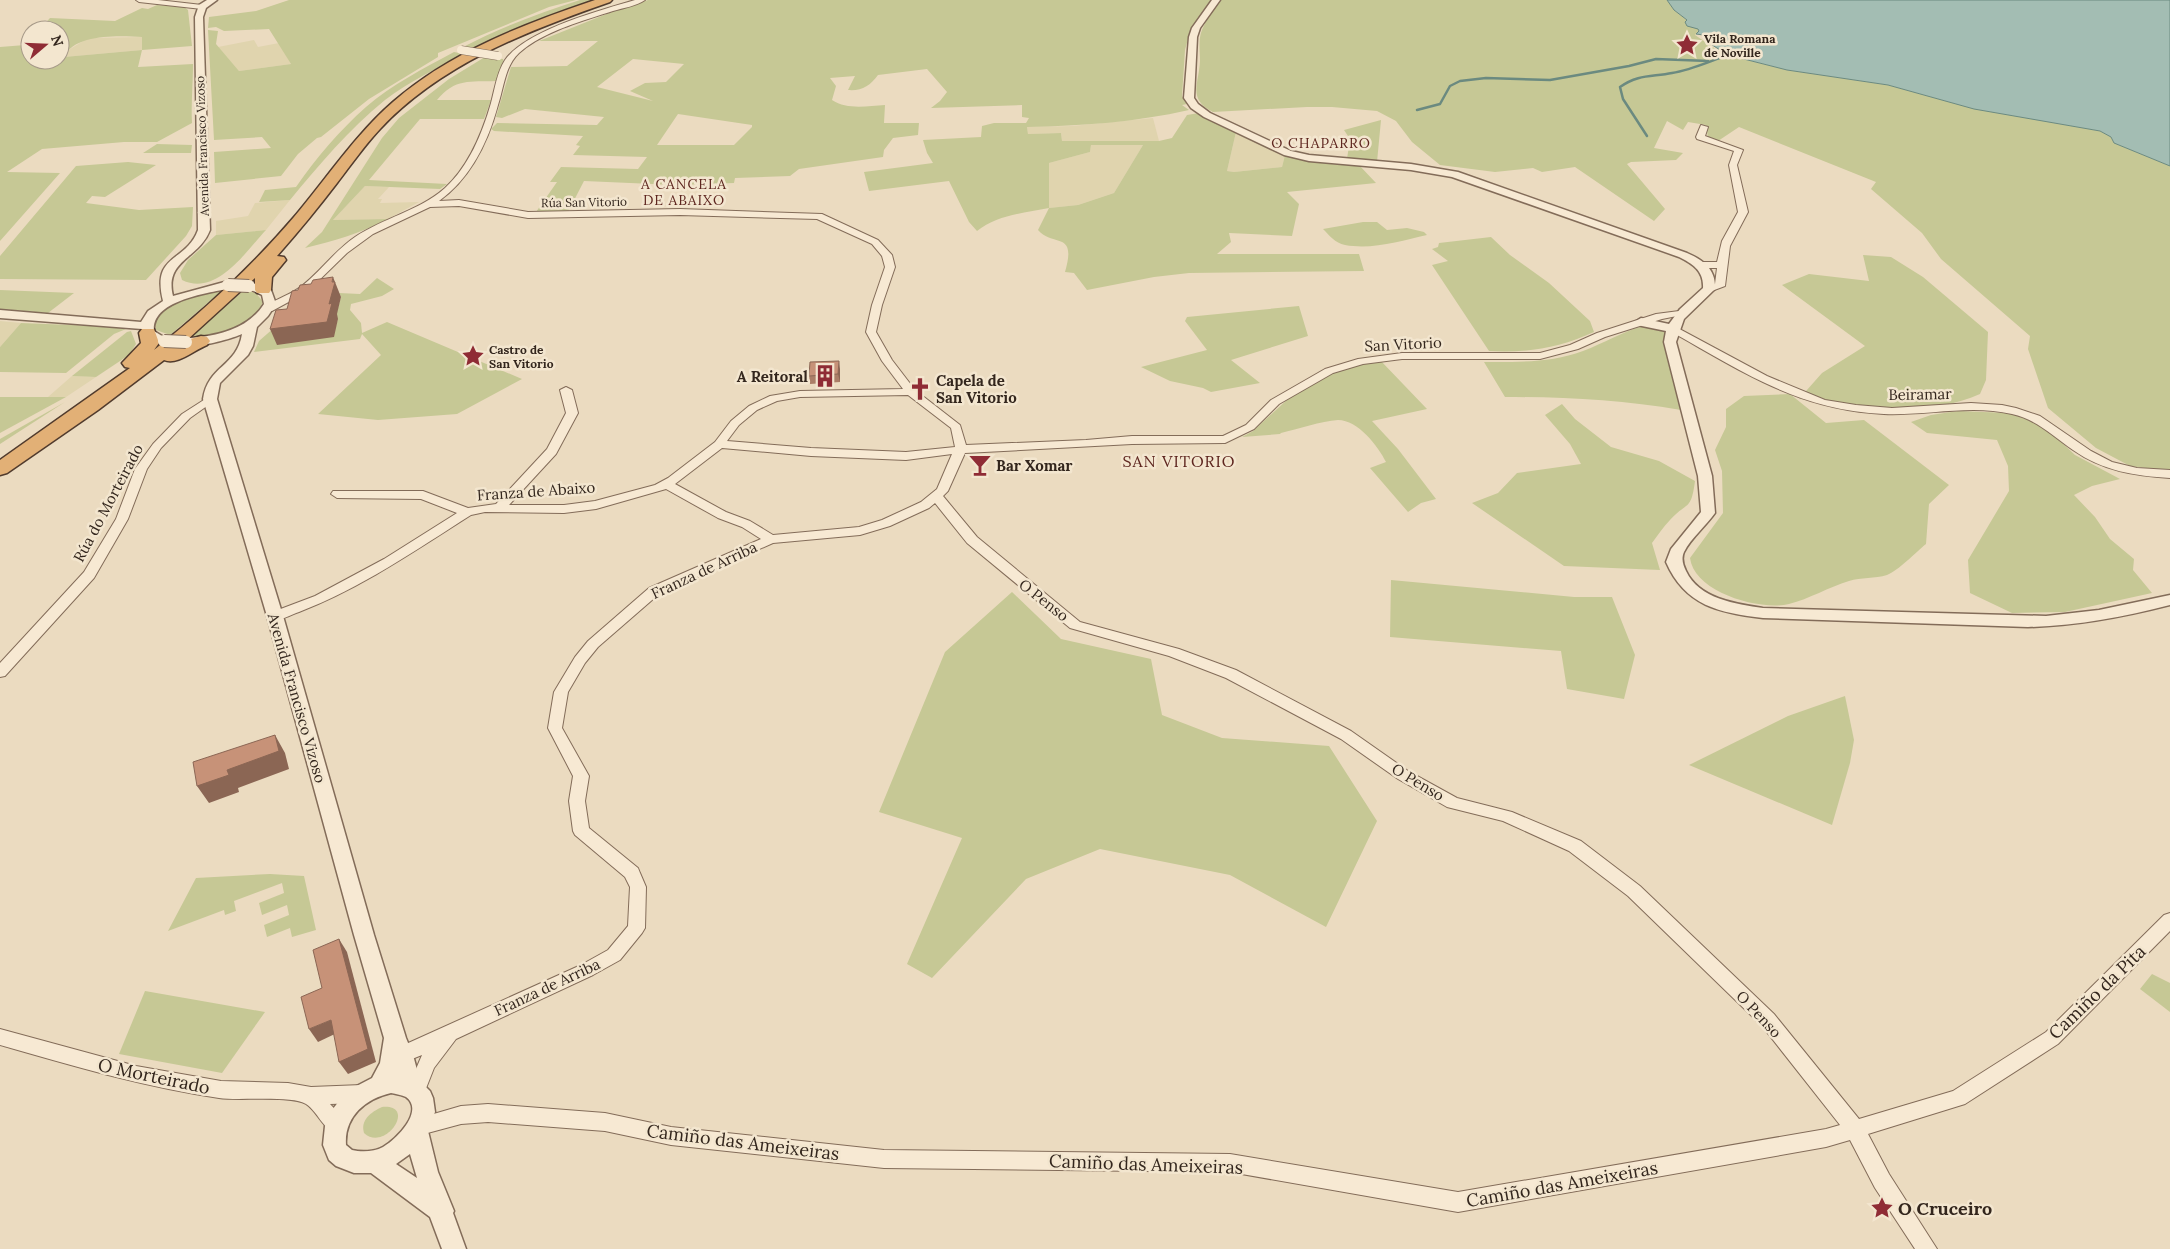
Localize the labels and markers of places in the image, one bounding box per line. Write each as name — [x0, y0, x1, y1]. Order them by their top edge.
place label: Vila Romana de Noville — [1704, 31, 1776, 60]
place icon: Vila Romana de Noville — [1674, 32, 1700, 58]
place label: Castro de San Vitorio — [489, 342, 554, 371]
place icon: Castro de San Vitorio — [460, 343, 486, 369]
building icon: A Reitoral — [812, 363, 838, 389]
place label: A Reitoral — [737, 367, 808, 386]
place label: Capela de San Vitorio — [936, 371, 1017, 407]
church icon: Capela de San Vitorio — [907, 376, 933, 402]
bar icon: Bar Xomar — [967, 452, 993, 478]
place label: Bar Xomar — [996, 456, 1073, 475]
place icon: O Cruceiro — [1869, 1195, 1895, 1221]
place label: O Cruceiro — [1898, 1197, 1992, 1220]

